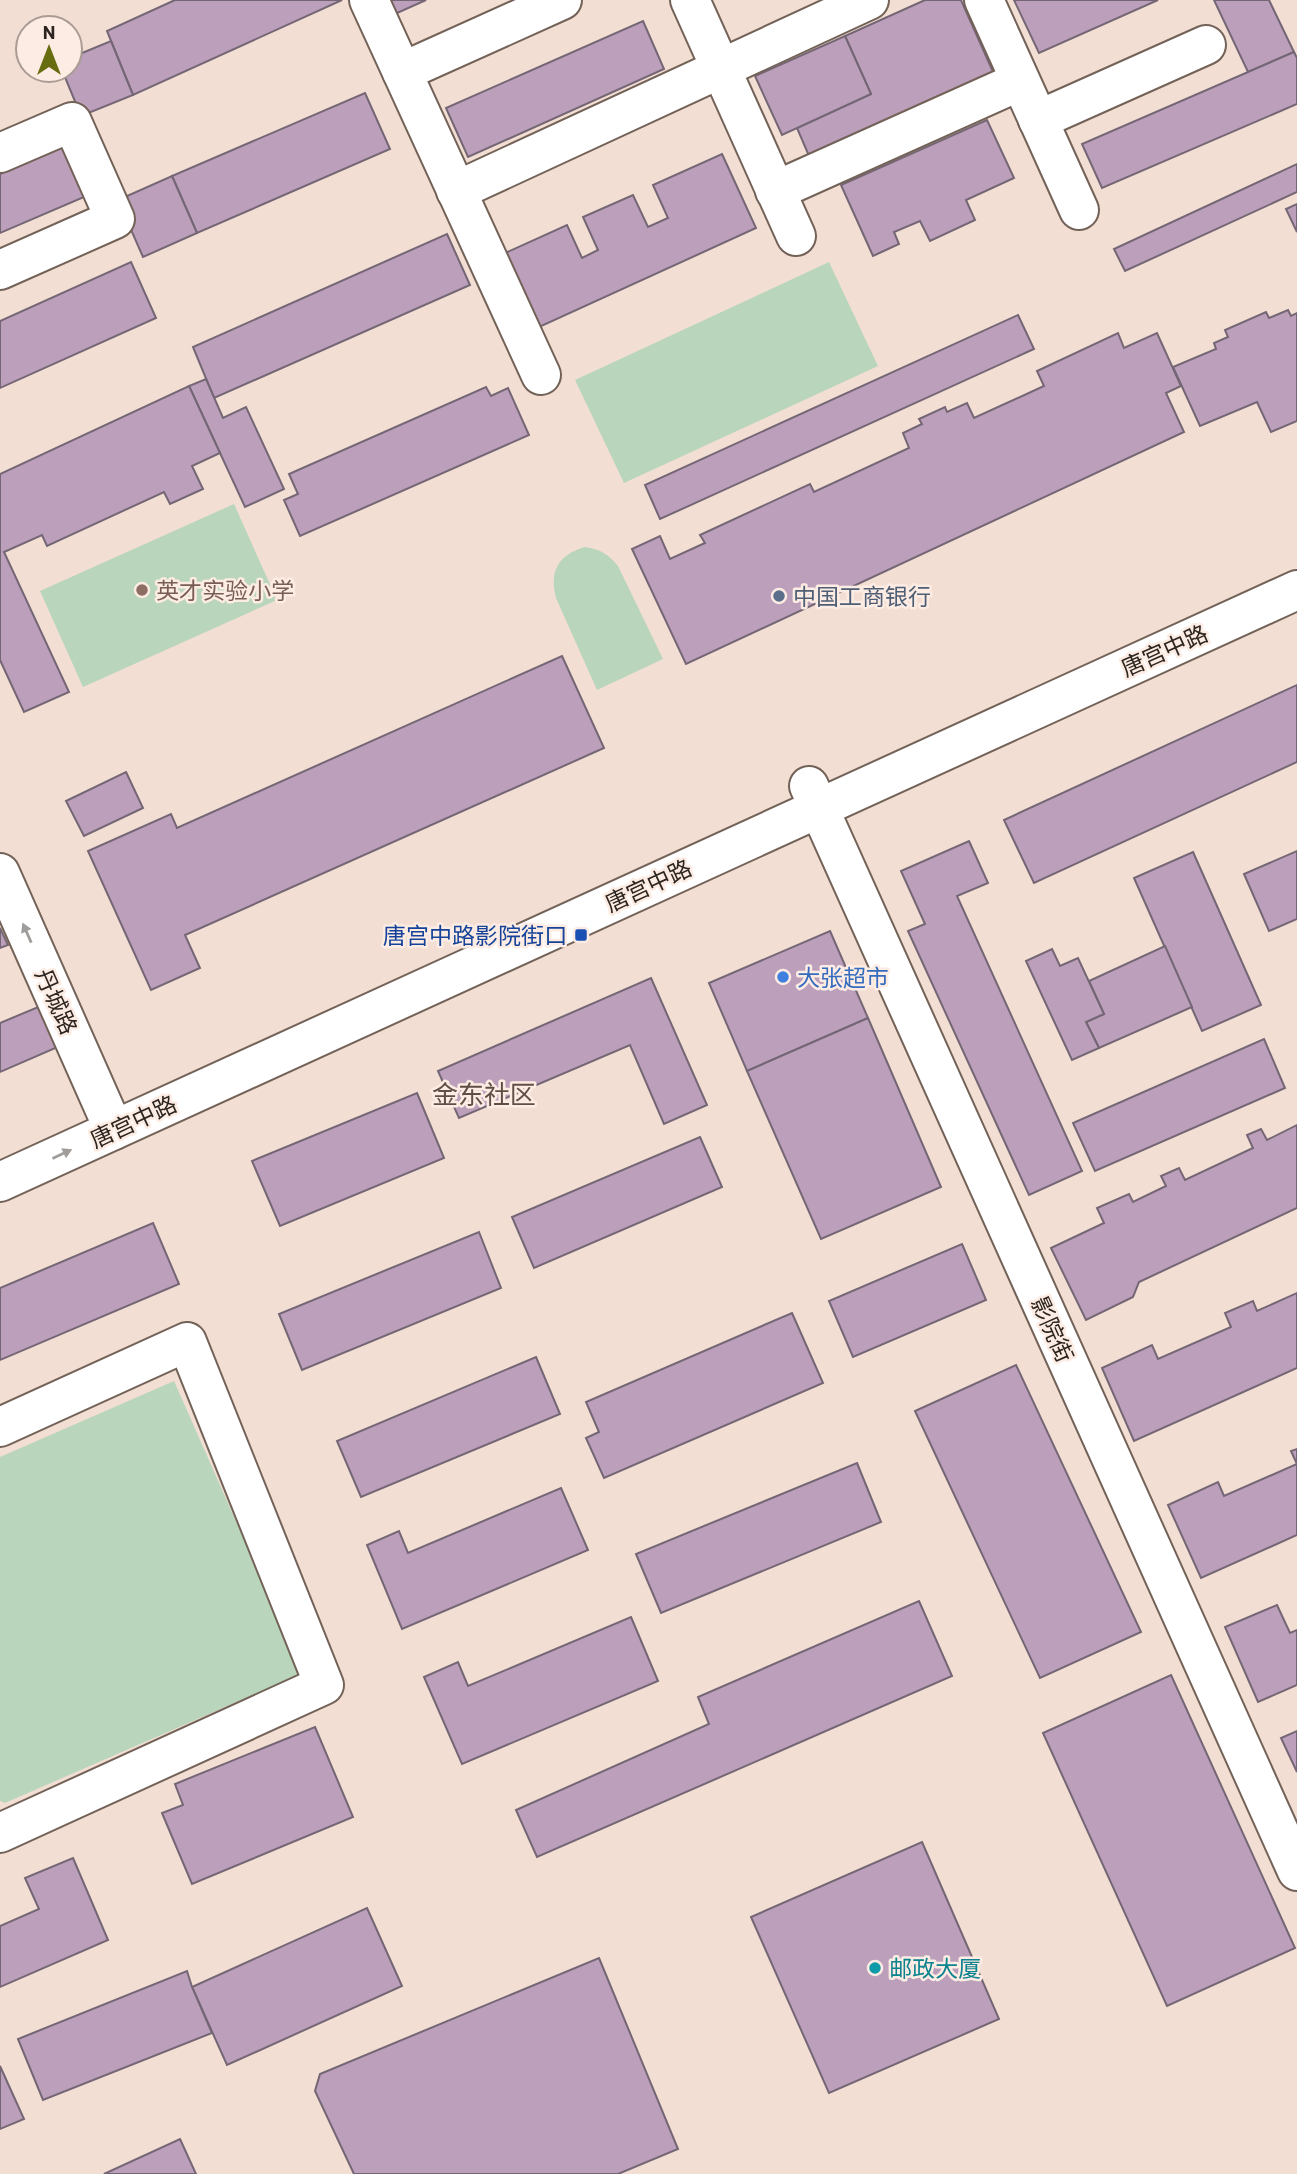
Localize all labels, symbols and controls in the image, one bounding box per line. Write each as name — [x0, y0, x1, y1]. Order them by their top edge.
north arrow — [14, 14, 84, 84]
text: N — [43, 20, 55, 43]
place label: 英才实验小学 — [156, 576, 294, 604]
marker: 英才实验小学 — [134, 582, 150, 598]
place label: 中国工商银行 — [793, 582, 931, 610]
marker: 中国工商银行 — [771, 588, 787, 604]
street label: 唐宫中路 — [1116, 619, 1212, 681]
street label: 唐宫中路 — [600, 853, 696, 917]
place label: 唐宫中路影院街口 — [383, 921, 567, 949]
one-way arrow — [21, 923, 33, 943]
marker: 唐宫中路影院街口 — [573, 927, 589, 943]
place label: 大张超市 — [797, 963, 889, 991]
street label: 丹城路 — [30, 964, 84, 1038]
marker: 大张超市 — [775, 969, 791, 985]
district label: 金东社区 — [432, 1078, 536, 1109]
street label: 唐宫中路 — [85, 1089, 181, 1153]
one-way arrow — [52, 1148, 72, 1159]
street label: 影院街 — [1026, 1292, 1080, 1366]
place label: 邮政大厦 — [889, 1954, 981, 1982]
marker: 邮政大厦 — [867, 1960, 883, 1976]

